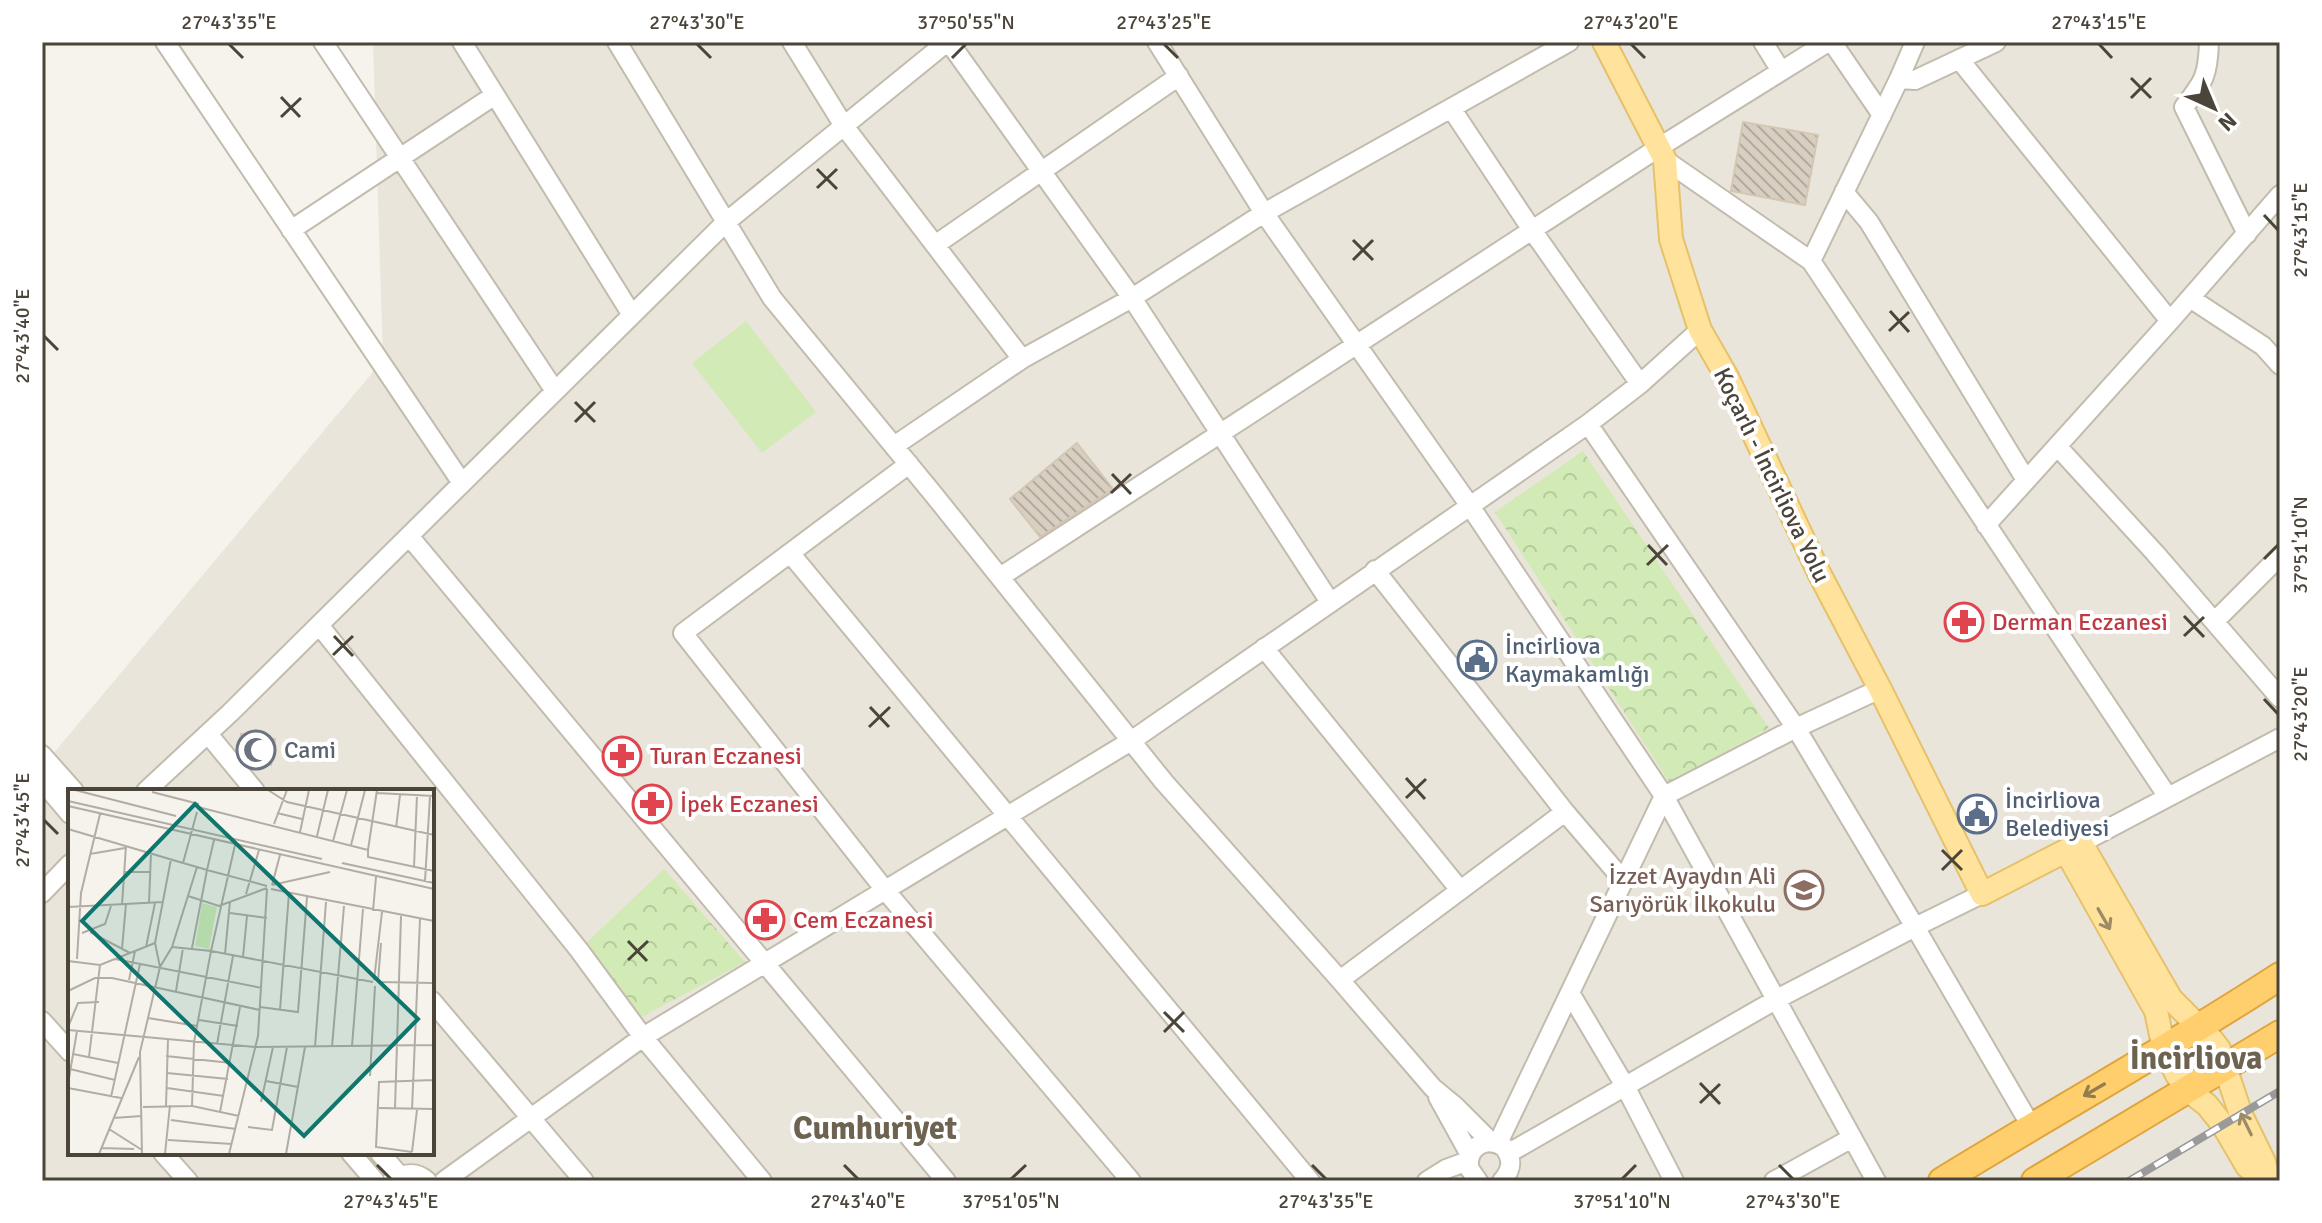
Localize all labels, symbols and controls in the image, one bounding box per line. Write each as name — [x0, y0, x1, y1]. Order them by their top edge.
text: 27°43'35"E — [181, 10, 277, 35]
text: 27°43'30"E — [649, 10, 745, 35]
text: 37°50'55"N — [917, 10, 1015, 35]
text: 27°43'25"E — [1116, 10, 1212, 35]
text: 27°43'20"E — [1583, 10, 1679, 35]
text: 27°43'15"E — [2051, 10, 2147, 35]
north arrow — [2174, 68, 2254, 148]
text: N — [2213, 107, 2242, 137]
text: 27°43'15"E — [2288, 182, 2313, 278]
text: 27°43'40"E — [10, 288, 35, 384]
street label: Koçarlı - İncirliova Yolu — [1707, 363, 1837, 587]
text: 37°51'10"N — [2288, 496, 2313, 594]
pharmacy icon: Derman Eczanesi — [1943, 601, 1985, 643]
place label: Derman Eczanesi — [1992, 607, 2168, 637]
place label: İncirliova Kaymakamlığı — [1505, 631, 1650, 689]
public building icon: İncirliova Kaymakamlığı — [1456, 639, 1498, 681]
text: 27°43'20"E — [2288, 666, 2313, 762]
mosque icon: Cami — [235, 729, 277, 771]
place label: Cami — [284, 735, 336, 765]
pharmacy icon: Turan Eczanesi — [601, 735, 643, 777]
place label: Turan Eczanesi — [650, 741, 802, 771]
text: 27°43'45"E — [10, 772, 35, 868]
pharmacy icon: İpek Eczanesi — [631, 783, 673, 825]
place label: İncirliova Belediyesi — [2005, 785, 2109, 843]
inset map — [68, 789, 434, 1155]
place label: İpek Eczanesi — [680, 789, 819, 819]
public building icon: İncirliova Belediyesi — [1956, 793, 1998, 835]
place label: İzzet Ayaydın Ali Sarıyörük İlkokulu — [1589, 861, 1776, 919]
school or university icon: İzzet Ayaydın Ali Sarıyörük İlkokulu — [1783, 869, 1825, 911]
pharmacy icon: Cem Eczanesi — [744, 899, 786, 941]
place label: Cem Eczanesi — [793, 905, 933, 935]
one-way arrow — [2097, 906, 2112, 930]
district label: İncirliova — [2130, 1039, 2262, 1078]
one-way arrow — [2083, 1082, 2106, 1098]
district label: Cumhuriyet — [793, 1109, 957, 1148]
one-way arrow — [2238, 1113, 2253, 1137]
text: 27°43'45"E — [343, 1189, 439, 1214]
text: 27°43'40"E — [810, 1189, 906, 1214]
text: 37°51'05"N — [962, 1189, 1060, 1214]
text: 27°43'35"E — [1278, 1189, 1374, 1214]
text: 37°51'10"N — [1573, 1189, 1671, 1214]
text: 27°43'30"E — [1745, 1189, 1841, 1214]

